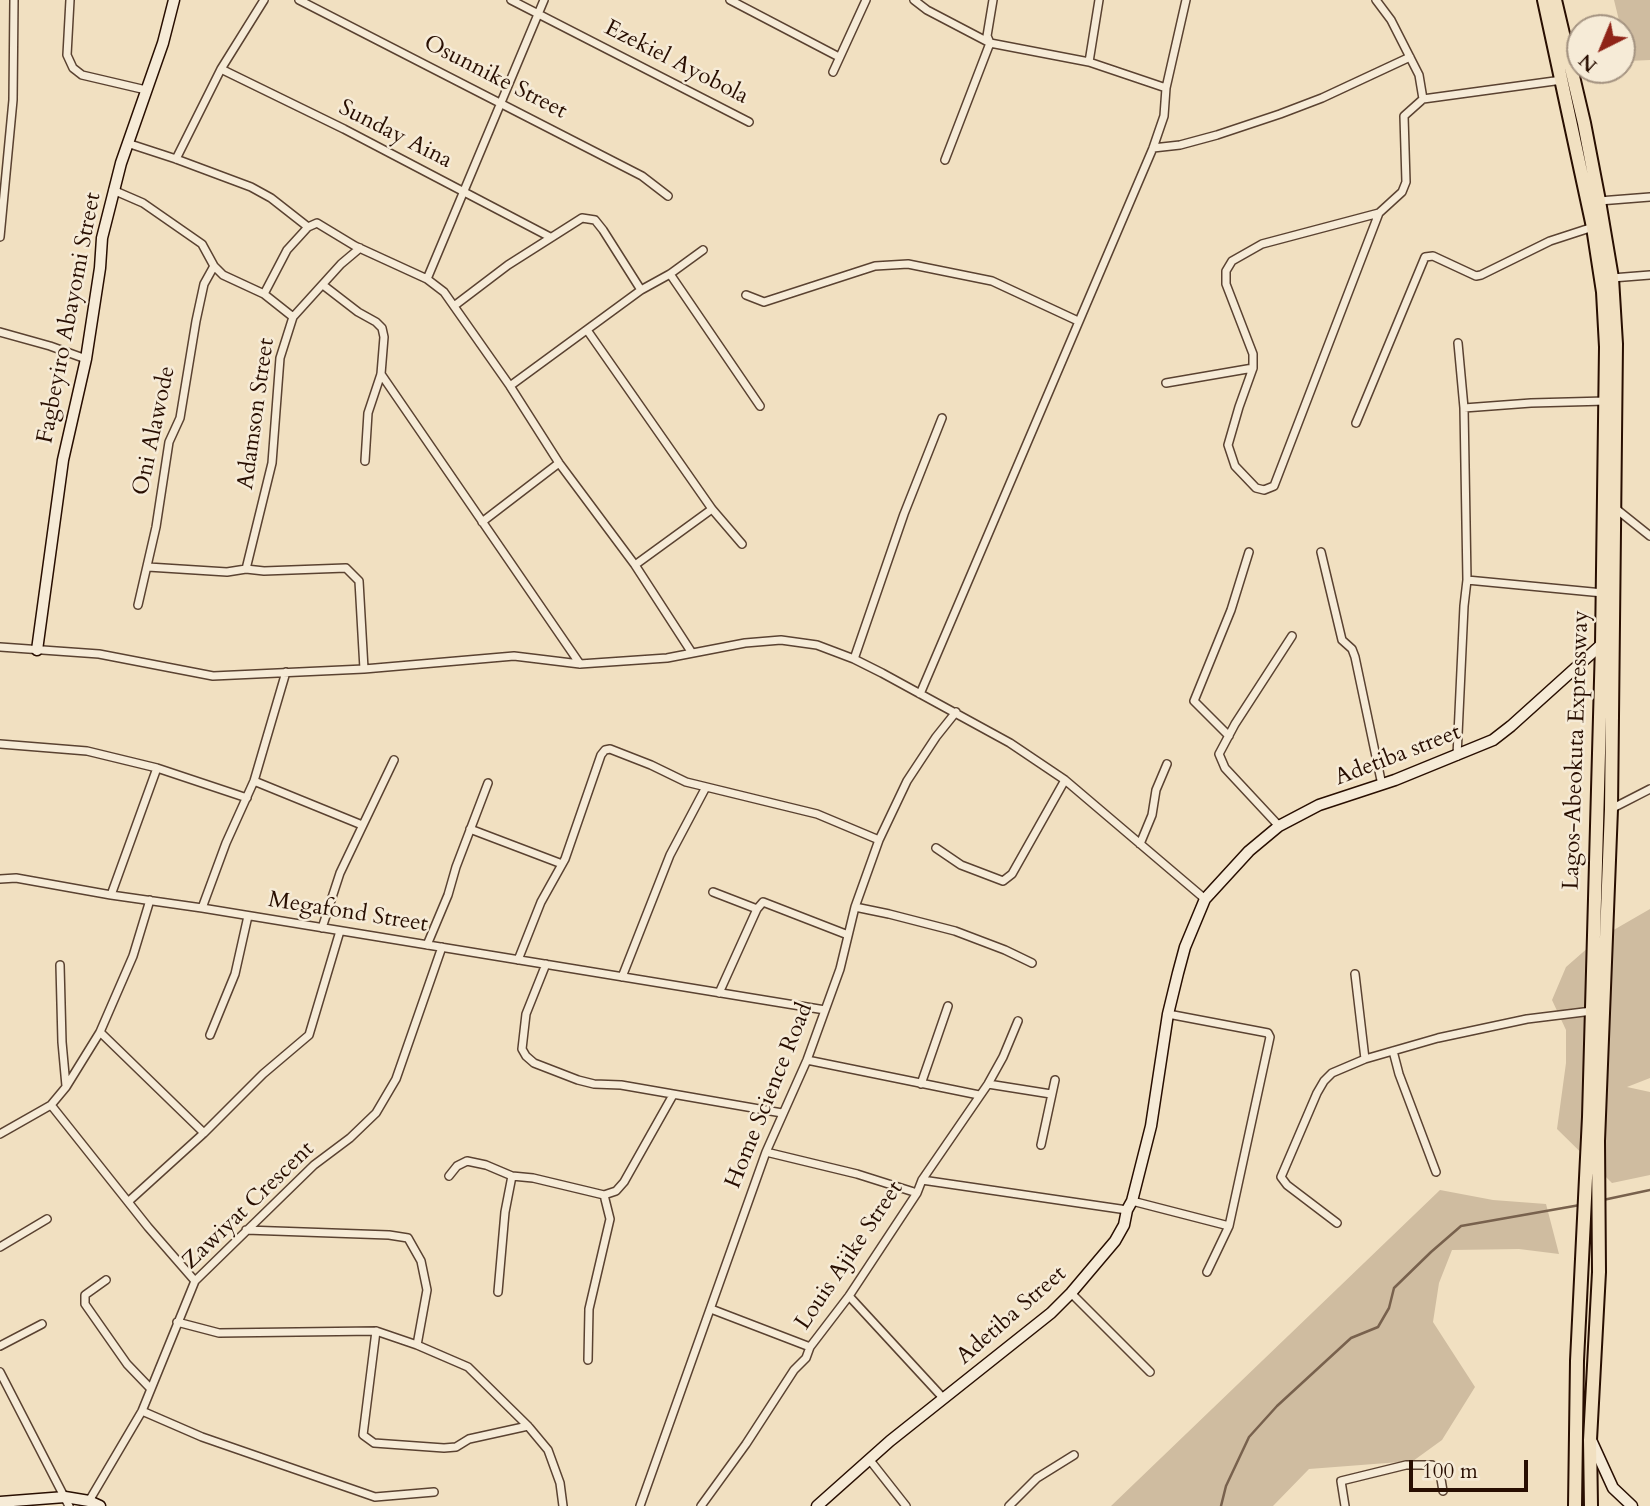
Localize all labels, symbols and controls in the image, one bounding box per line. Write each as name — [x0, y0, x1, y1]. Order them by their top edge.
north arrow — [1566, 14, 1636, 84]
street label: Ezekiel Ayobola — [599, 15, 753, 111]
street label: Osunnike Street — [419, 30, 571, 126]
text: N — [1573, 48, 1603, 78]
street label: Sunday Aina — [334, 95, 456, 175]
street label: Fagbeyiro Abayomi Street — [32, 190, 108, 446]
street label: Adamson Street — [233, 336, 281, 492]
street label: Oni Alawode — [128, 364, 182, 498]
street label: Lagos-Abeokuta Expressway — [1558, 610, 1596, 890]
street label: Adetiba street — [1331, 719, 1465, 793]
street label: Megafond Street — [266, 887, 430, 939]
street label: Home Science Road — [720, 999, 820, 1193]
street label: Zawiyat Crescent — [177, 1136, 321, 1276]
street label: Louis Ajike Street — [790, 1177, 910, 1335]
street label: Adetiba Street — [951, 1261, 1073, 1371]
scale bar — [1412, 1446, 1531, 1490]
text: 100 m — [1422, 1457, 1478, 1486]

